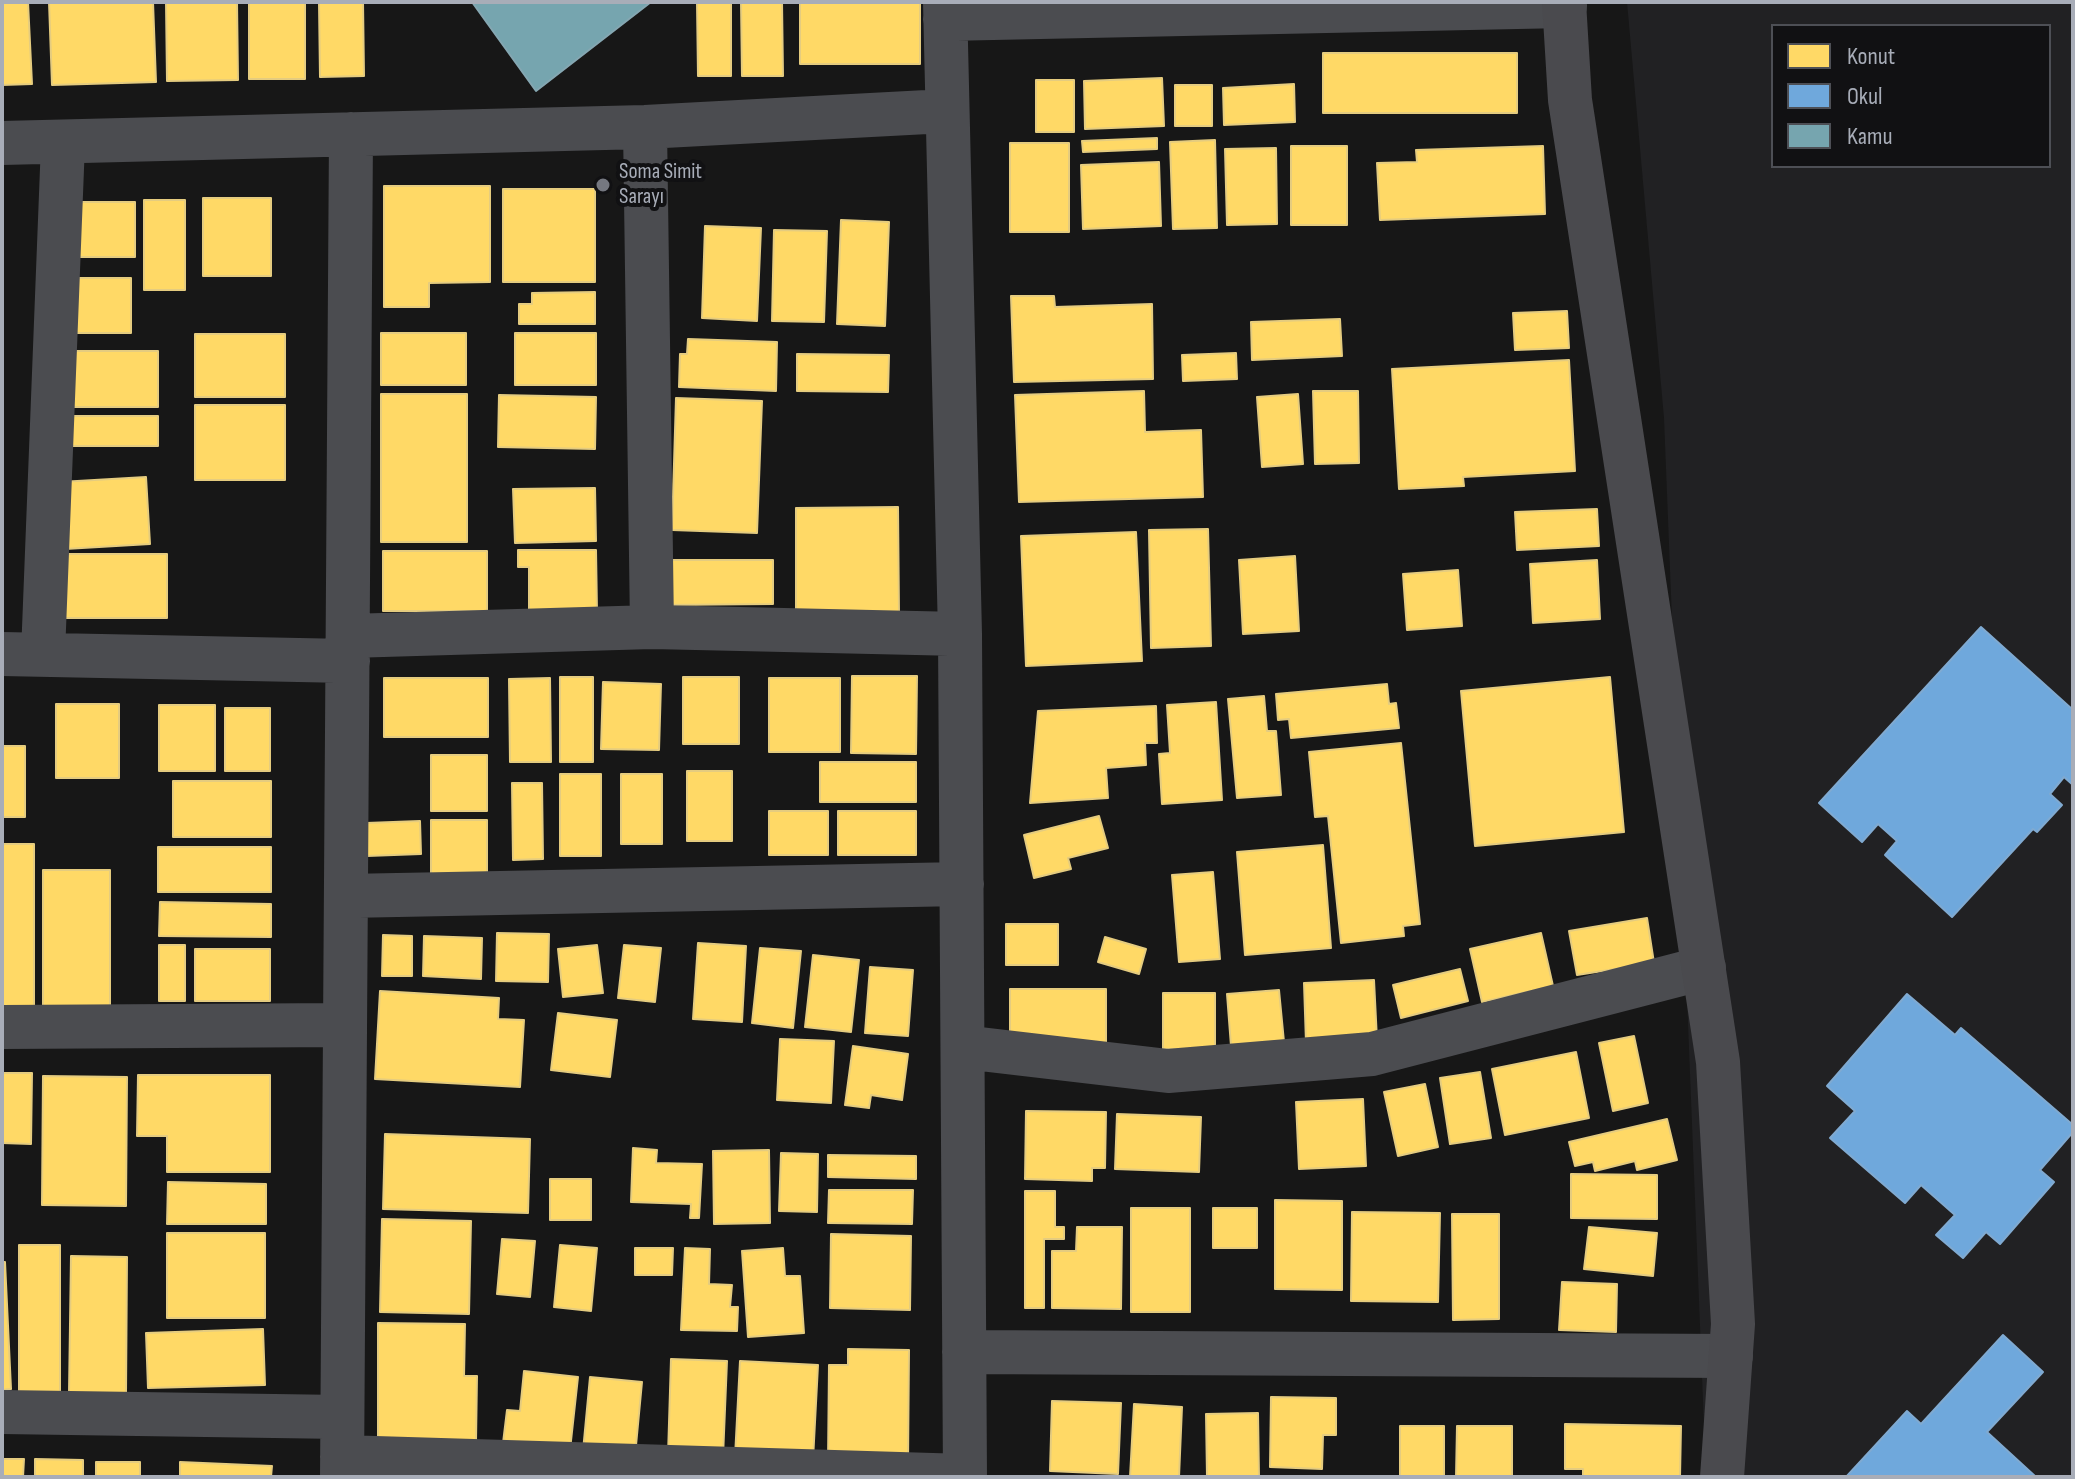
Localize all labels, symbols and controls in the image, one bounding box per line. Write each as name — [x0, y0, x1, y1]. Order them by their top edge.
legend — [1771, 24, 2051, 168]
text: Konut — [1847, 42, 1895, 71]
text: Okul — [1847, 82, 1883, 111]
text: Kamu — [1847, 122, 1892, 151]
place label: Soma Simit Sarayı — [619, 159, 702, 210]
marker: Soma Simit Sarayı — [594, 176, 612, 194]

